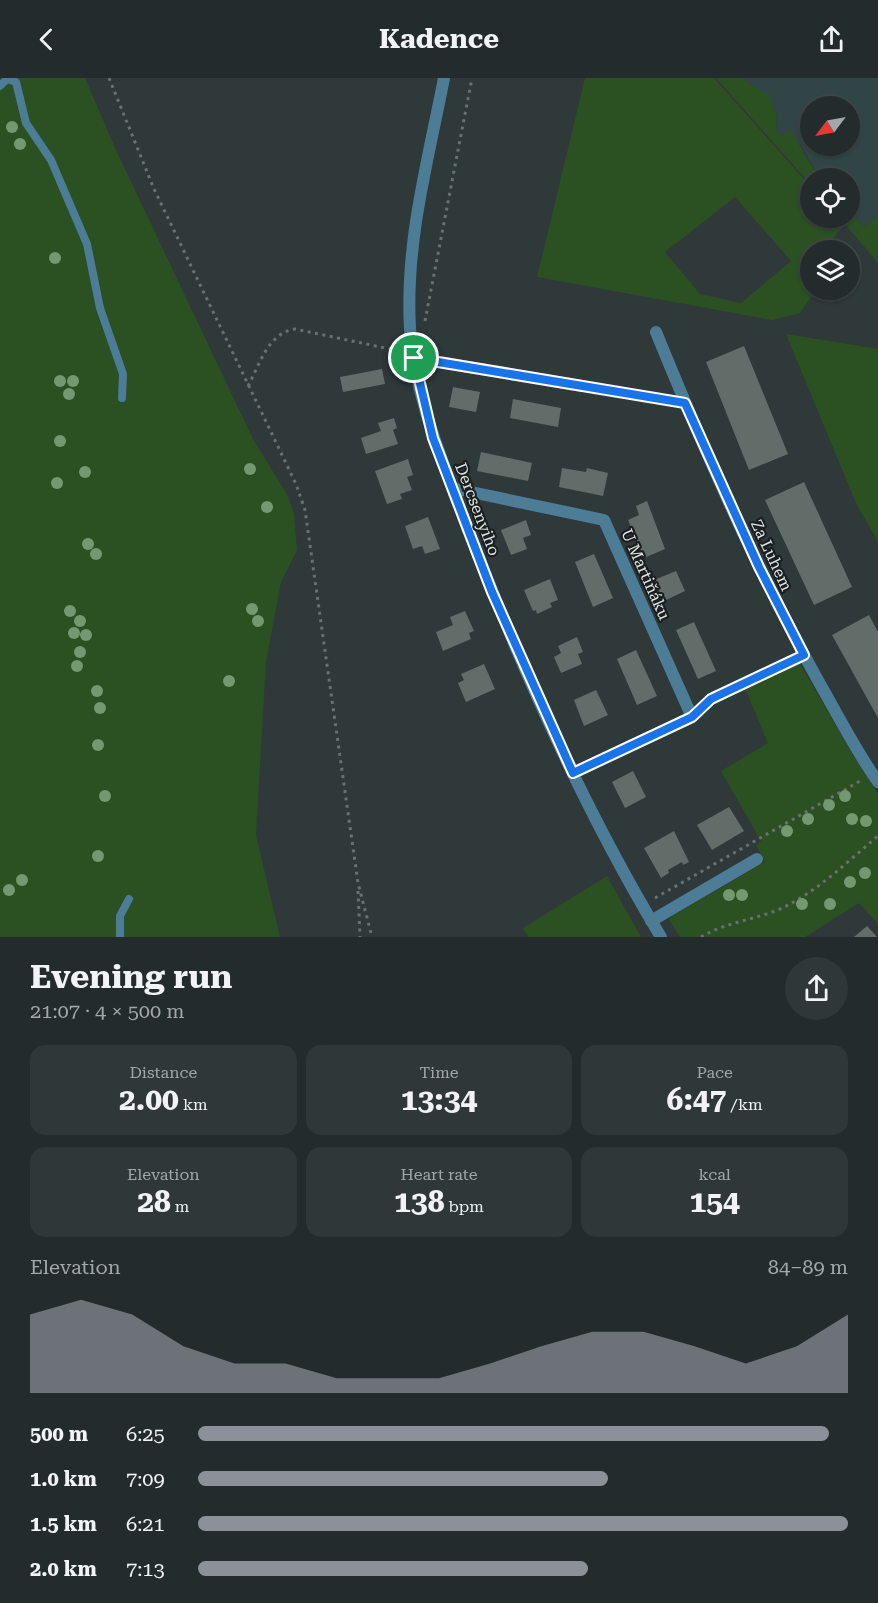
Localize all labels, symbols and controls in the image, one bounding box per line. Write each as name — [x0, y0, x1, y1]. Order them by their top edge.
icon: back — [30, 23, 63, 56]
text: Kadence — [379, 23, 499, 55]
icon: share — [815, 23, 848, 56]
north arrow — [800, 96, 860, 156]
map controls — [800, 96, 860, 300]
button: locate — [800, 168, 860, 228]
button: layers — [800, 240, 860, 300]
pin — [388, 332, 439, 383]
icon: arrive — [397, 341, 430, 374]
street label: Dercsenyiho — [451, 460, 504, 558]
street label: Za Luhem — [747, 517, 796, 594]
street label: U Martiňáku — [617, 526, 674, 623]
text: Evening run — [30, 957, 232, 996]
button: share — [785, 957, 848, 1020]
text: 21:07 · 4 × 500 m — [30, 999, 185, 1023]
text: Distance — [129, 1063, 197, 1082]
text: Time — [419, 1063, 459, 1082]
text: Pace — [697, 1063, 733, 1082]
text: 2.00 — [119, 1082, 179, 1117]
text: 13:34 — [401, 1082, 477, 1117]
text: 6:47 — [667, 1082, 726, 1117]
text: km — [179, 1095, 208, 1114]
text: /km — [726, 1095, 763, 1114]
text: Elevation — [127, 1165, 200, 1184]
text: Heart rate — [401, 1165, 477, 1184]
text: kcal — [699, 1165, 731, 1184]
text: 28 — [137, 1184, 171, 1219]
text: 138 — [394, 1184, 444, 1219]
text: 154 — [689, 1184, 740, 1219]
text: m — [171, 1197, 189, 1216]
text: bpm — [444, 1197, 484, 1216]
text: Elevation — [30, 1255, 121, 1279]
text: 84–89 m — [768, 1255, 848, 1279]
text: 500 m — [30, 1422, 88, 1446]
text: 6:25 — [126, 1422, 165, 1446]
text: 1.0 km — [30, 1467, 97, 1491]
text: 7:09 — [126, 1467, 165, 1491]
text: 1.5 km — [30, 1512, 97, 1536]
text: 6:21 — [126, 1512, 165, 1536]
text: 2.0 km — [30, 1557, 97, 1581]
text: 7:13 — [126, 1557, 165, 1581]

